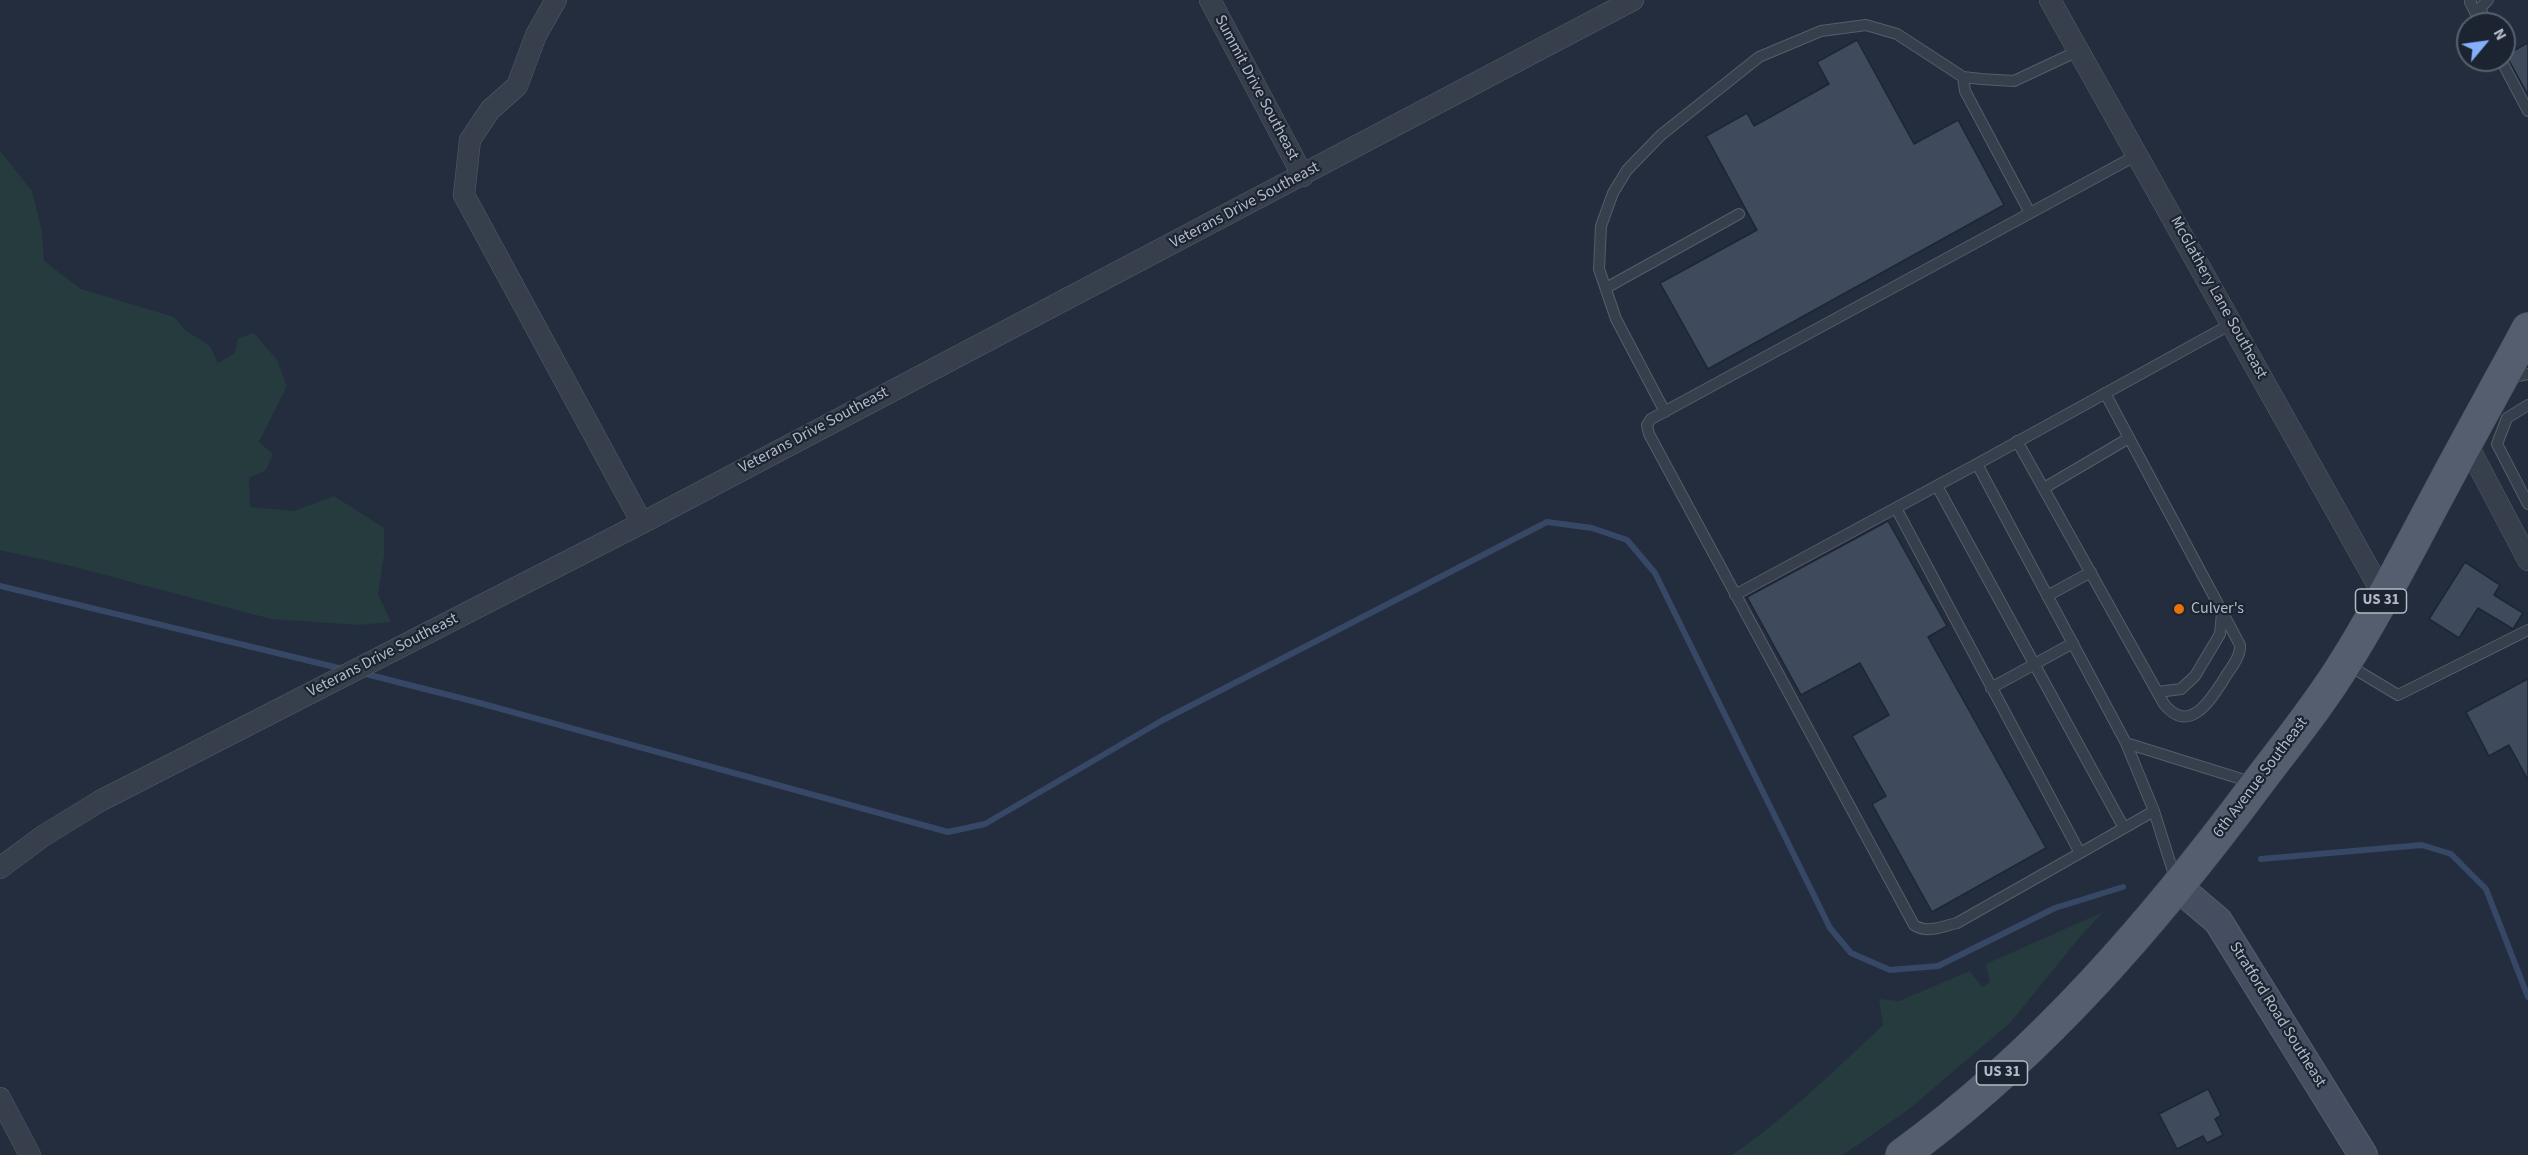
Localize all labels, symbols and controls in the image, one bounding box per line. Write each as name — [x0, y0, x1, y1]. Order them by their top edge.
street label: Summit Drive Southeast — [1210, 12, 1302, 164]
north arrow — [2456, 12, 2516, 72]
text: N — [2488, 24, 2512, 44]
street label: Veterans Drive Southeast — [1167, 158, 1323, 254]
street label: McGlathery Lane Southeast — [2165, 213, 2271, 383]
street label: Veterans Drive Southeast — [736, 383, 892, 479]
road number: US 31 — [2356, 589, 2406, 613]
place label: Culver's — [2191, 599, 2244, 619]
marker: Culver's — [2172, 602, 2186, 616]
street label: Veterans Drive Southeast — [305, 610, 461, 702]
street label: 6th Avenue Southeast — [2210, 714, 2312, 842]
street label: Stratford Road Southeast — [2224, 939, 2330, 1091]
road number: US 31 — [1976, 1061, 2028, 1085]

